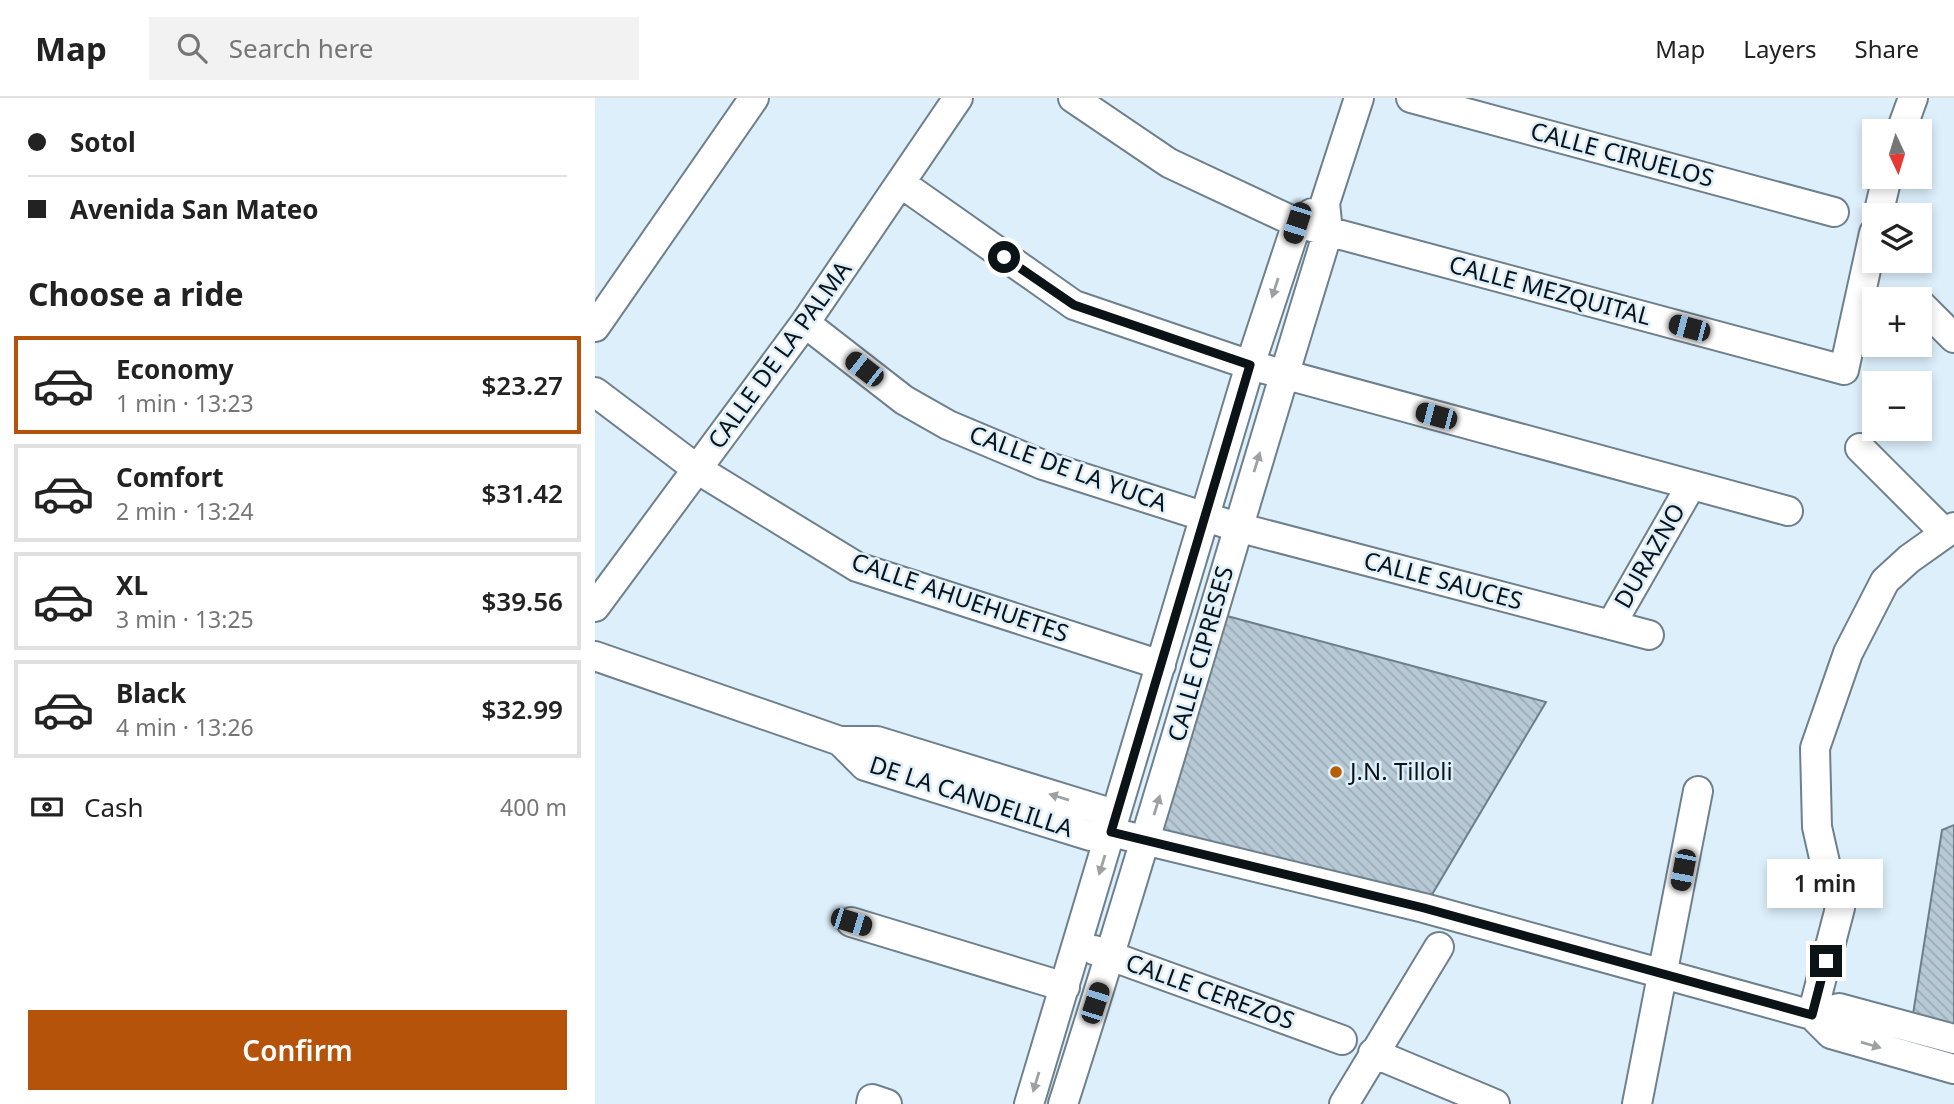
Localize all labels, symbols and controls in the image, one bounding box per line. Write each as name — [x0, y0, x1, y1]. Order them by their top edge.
search box — [149, 17, 639, 80]
text: Map — [35, 26, 107, 71]
icon: search — [173, 29, 211, 67]
text: Search here — [229, 30, 373, 66]
text: Map — [1655, 32, 1705, 65]
text: Layers — [1743, 32, 1817, 65]
text: Share — [1855, 32, 1919, 65]
street label: CALLE CIRUELOS — [1527, 113, 1718, 194]
north arrow — [1862, 119, 1932, 189]
map controls — [1862, 119, 1932, 441]
text: Sotol — [70, 124, 136, 160]
text: Avenida San Mateo — [70, 191, 319, 227]
car — [1281, 200, 1314, 246]
button: layers — [1862, 203, 1932, 273]
route start — [988, 241, 1020, 273]
street label: CALLE MEZQUITAL — [1446, 247, 1655, 332]
street label: CALLE DE LA PALMA — [699, 253, 859, 455]
text: Choose a ride — [28, 272, 244, 315]
one-way arrow — [1270, 278, 1280, 299]
button: + — [1862, 287, 1932, 357]
car — [1666, 312, 1713, 344]
car — [841, 348, 888, 390]
text: Economy — [116, 351, 234, 387]
icon: car — [32, 354, 95, 417]
text: $23.27 — [481, 367, 563, 403]
button: − — [1862, 371, 1932, 441]
text: 1 min · 13:23 — [116, 387, 254, 419]
car — [1413, 400, 1460, 432]
street label: CALLE DE LA YUCA — [965, 416, 1173, 519]
one-way arrow — [1252, 451, 1262, 472]
text: Comfort — [116, 459, 224, 495]
icon: car — [32, 462, 95, 525]
text: $31.42 — [481, 475, 563, 511]
text: 2 min · 13:24 — [116, 495, 254, 527]
street label: DURAZNO — [1605, 497, 1692, 614]
street label: CALLE SAUCES — [1360, 543, 1526, 617]
street label: CALLE AHUEHUETES — [847, 544, 1074, 649]
street label: CALLE CIPRESES — [1159, 562, 1240, 745]
text: XL — [116, 567, 148, 603]
icon: car — [32, 570, 95, 633]
text: $39.56 — [481, 583, 563, 619]
text: 3 min · 13:25 — [116, 603, 254, 635]
text: Black — [116, 675, 186, 711]
icon: car — [32, 678, 95, 741]
text: $32.99 — [481, 691, 563, 727]
text: 4 min · 13:26 — [116, 711, 254, 743]
street label: DE LA CANDELILLA — [866, 747, 1078, 844]
place label: J.N. Tilloli — [1348, 754, 1453, 787]
marker: J.N. Tilloli — [1328, 764, 1344, 780]
icon: cash — [28, 788, 66, 826]
text: Cash — [84, 789, 144, 825]
text: 400 m — [500, 791, 567, 823]
one-way arrow — [1048, 792, 1069, 802]
one-way arrow — [1152, 794, 1162, 815]
car — [1669, 847, 1698, 893]
one-way arrow — [1096, 854, 1106, 875]
callout: 1 min — [1768, 860, 1884, 908]
text: 1 min — [1794, 867, 1856, 899]
car — [828, 906, 875, 938]
street label: CALLE CEREZOS — [1122, 945, 1300, 1036]
route end — [1810, 945, 1842, 977]
car — [1079, 980, 1112, 1026]
button: Confirm — [28, 1010, 567, 1090]
one-way arrow — [1860, 1041, 1881, 1051]
one-way arrow — [1030, 1072, 1040, 1093]

